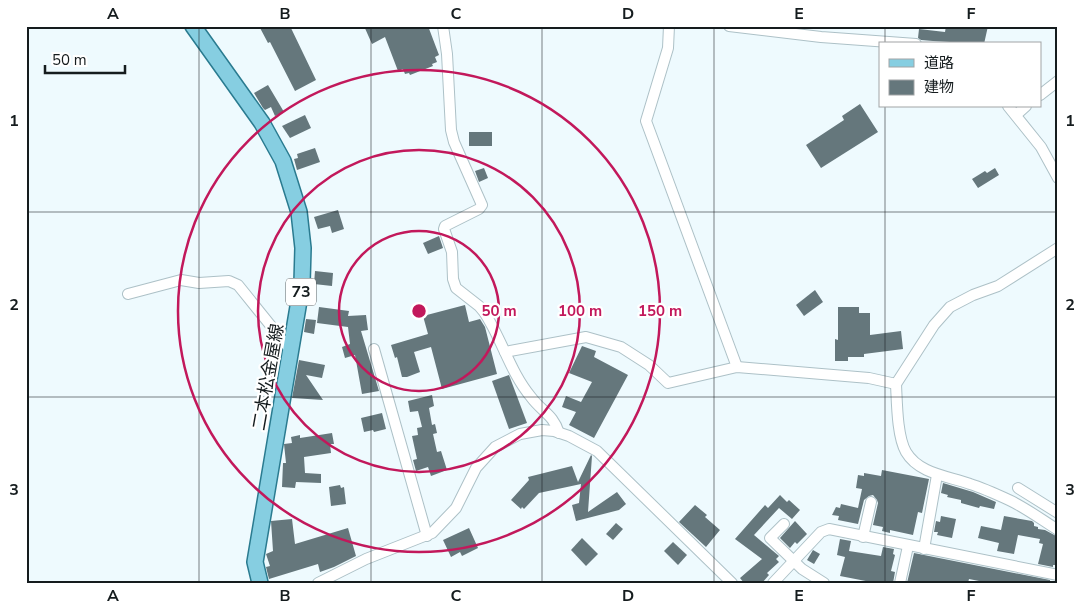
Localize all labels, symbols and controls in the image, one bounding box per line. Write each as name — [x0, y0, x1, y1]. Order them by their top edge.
text: A — [107, 3, 119, 25]
text: B — [279, 3, 291, 25]
text: C — [451, 3, 462, 25]
text: D — [622, 3, 634, 25]
text: E — [794, 3, 804, 25]
text: F — [967, 3, 976, 25]
scale bar — [45, 42, 125, 74]
legend — [879, 42, 1042, 108]
text: 50 m — [52, 50, 87, 70]
text: 道路 — [924, 53, 954, 73]
text: 建物 — [924, 77, 954, 97]
text: 1 — [9, 110, 19, 132]
text: 1 — [1065, 110, 1075, 132]
road number: 73 — [286, 278, 316, 306]
text: 2 — [9, 294, 19, 316]
text: 2 — [1065, 294, 1075, 316]
text: 50 m — [481, 301, 517, 321]
text: 100 m — [558, 301, 602, 321]
text: 150 m — [638, 301, 682, 321]
centre of rings — [410, 302, 428, 320]
street label: 二本松金屋線 — [247, 322, 289, 432]
text: 3 — [9, 479, 19, 501]
text: 3 — [1065, 479, 1075, 501]
text: A — [107, 585, 119, 607]
text: B — [279, 585, 291, 607]
text: C — [451, 585, 462, 607]
text: D — [622, 585, 634, 607]
text: E — [794, 585, 804, 607]
text: F — [967, 585, 976, 607]

